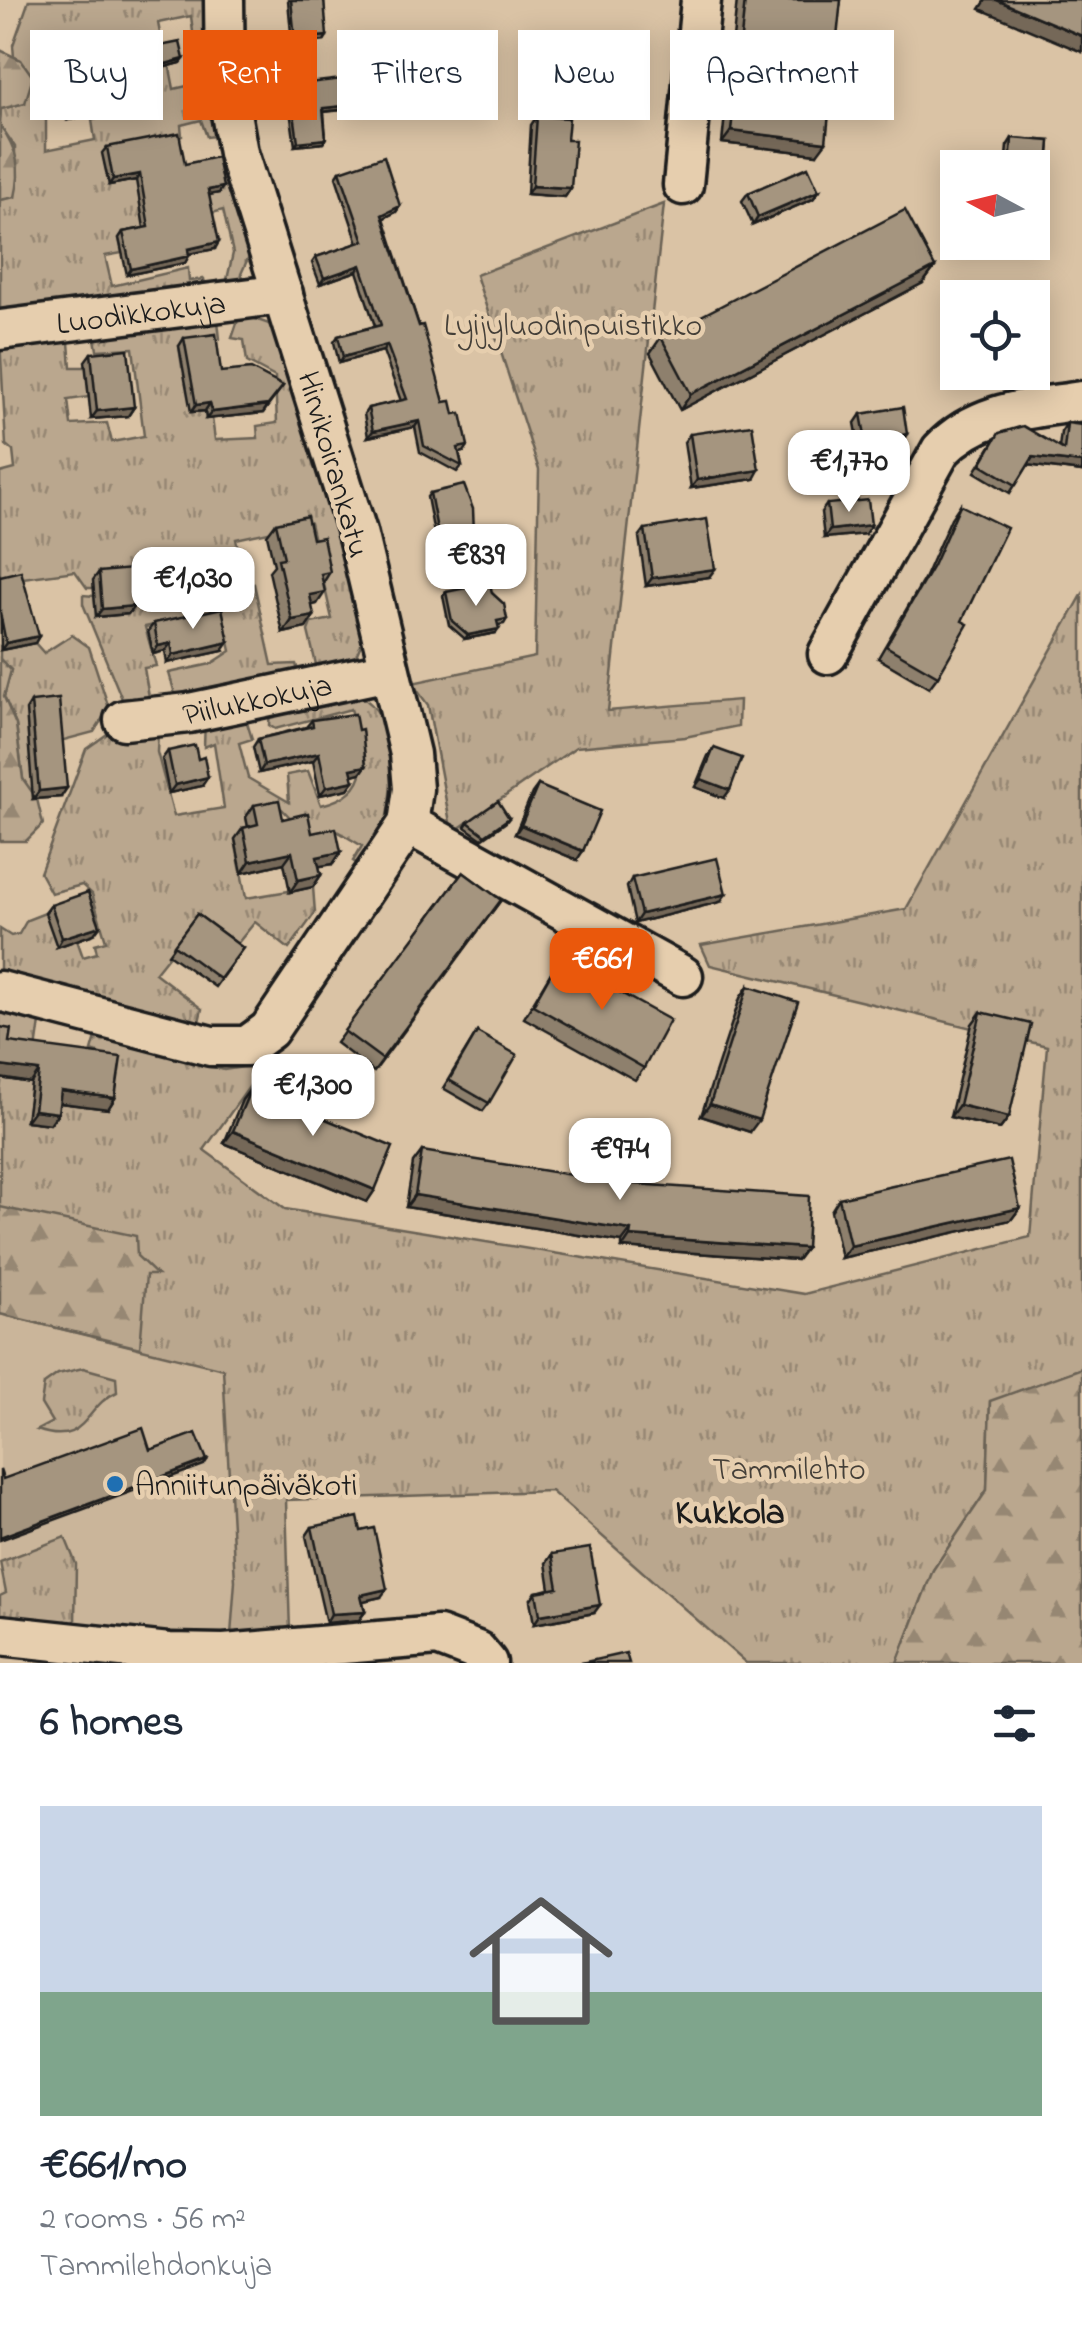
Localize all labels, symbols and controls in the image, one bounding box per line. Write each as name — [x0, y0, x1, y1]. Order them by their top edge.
chip: Buy — [30, 30, 163, 120]
chip: Rent — [183, 30, 317, 120]
chip: Filters — [337, 30, 498, 120]
chip: New — [518, 30, 650, 120]
chip: Apartment — [670, 30, 894, 120]
north arrow — [940, 150, 1050, 260]
map controls — [940, 150, 1050, 390]
button: locate — [940, 280, 1050, 390]
street label: Luodikkokuja — [54, 282, 229, 350]
park label: Lyijyluodinpuistikko — [444, 304, 702, 351]
street label: Hirvikoirankatu — [283, 366, 381, 564]
pin: €1,770 — [768, 430, 930, 515]
text: €1,770 — [810, 439, 888, 486]
pin: €839 — [417, 524, 535, 609]
text: €839 — [447, 533, 505, 580]
pin: €1,030 — [112, 547, 274, 632]
text: €1,030 — [154, 556, 232, 603]
street label: Piilukkokuja — [179, 664, 337, 741]
pin: €661 — [543, 928, 661, 1013]
text: €661 — [572, 937, 632, 984]
pin: €1,300 — [232, 1054, 394, 1139]
text: €1,300 — [274, 1063, 352, 1110]
pin: €974 — [561, 1118, 679, 1203]
text: €974 — [591, 1127, 649, 1174]
park label: Tammilehto — [712, 1448, 866, 1495]
place label: Anniitunpäiväkoti — [135, 1464, 358, 1511]
marker: Anniitunpäiväkoti — [104, 1473, 126, 1495]
district label: Kukkola — [675, 1489, 785, 1540]
text: 6 homes — [40, 1693, 184, 1754]
icon: filters — [987, 1696, 1042, 1751]
icon: home — [451, 1871, 631, 2051]
text: €661/mo — [40, 2136, 187, 2197]
text: 2 rooms · 56 m² — [40, 2197, 246, 2244]
text: Tammilehdonkuja — [40, 2244, 272, 2291]

